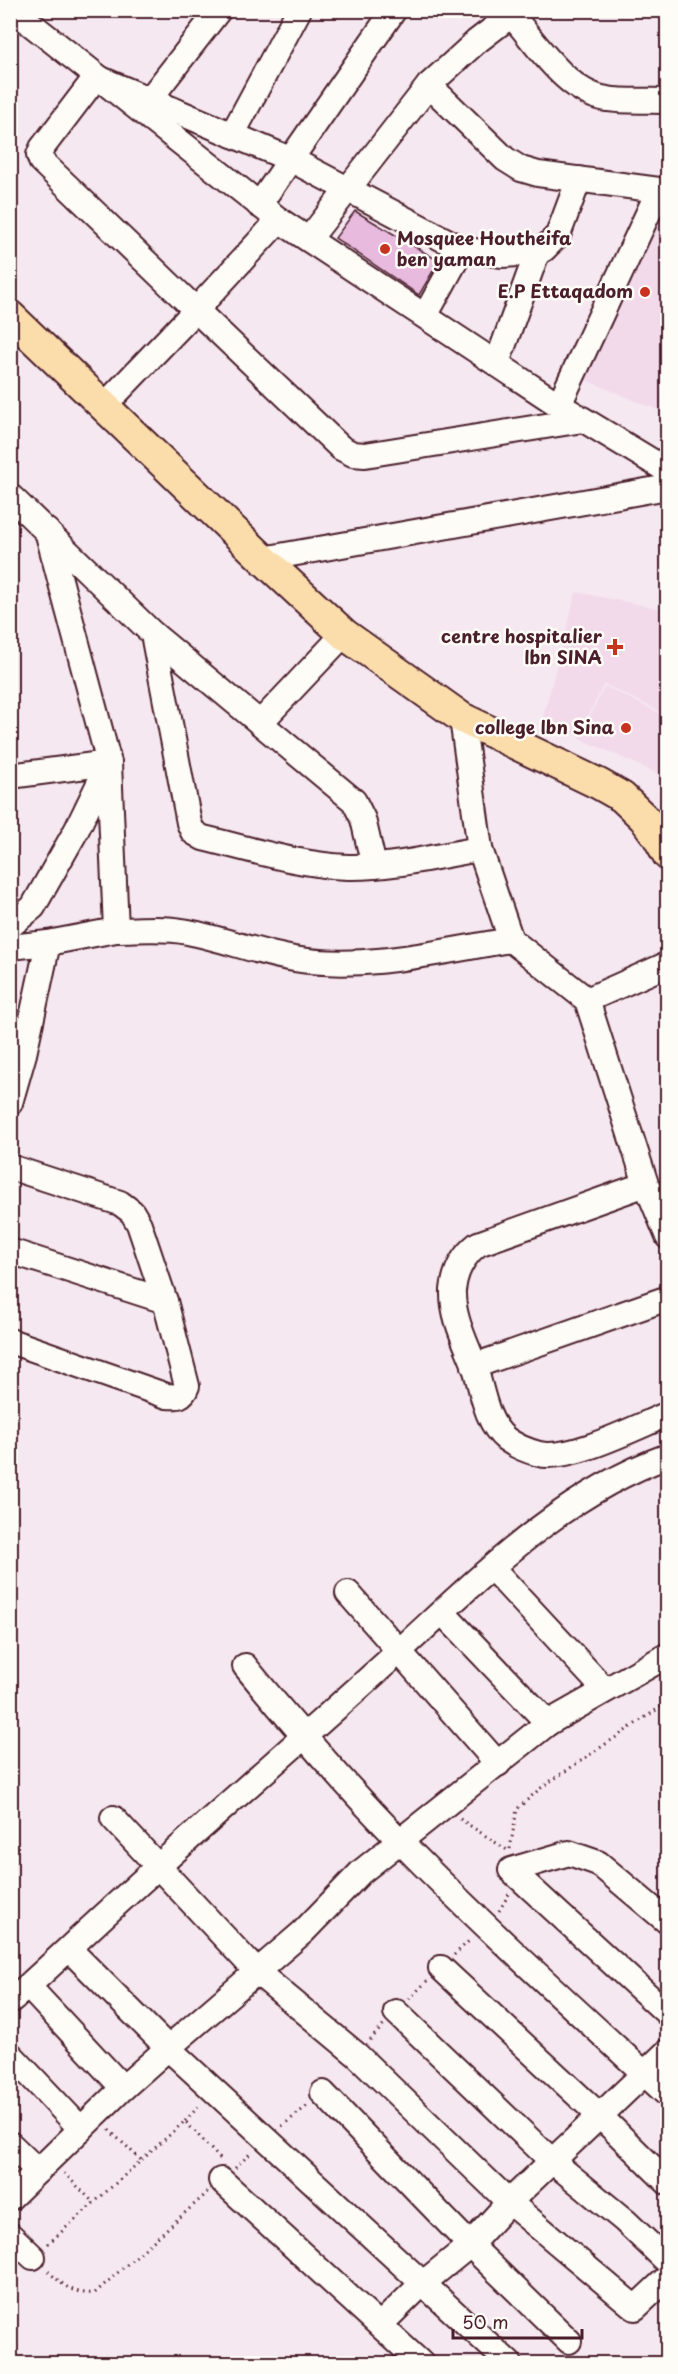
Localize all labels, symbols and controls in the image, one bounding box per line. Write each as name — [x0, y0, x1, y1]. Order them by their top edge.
place label: Mosquee Houtheifa ben yaman — [397, 224, 572, 272]
marker: Mosquee Houtheifa ben yaman — [378, 242, 392, 256]
place label: E.P Ettaqadom — [498, 277, 633, 304]
marker: E.P Ettaqadom — [638, 285, 652, 299]
place label: centre hospitalier Ibn SINA — [441, 622, 603, 670]
marker: centre hospitalier Ibn SINA — [606, 638, 624, 656]
place label: college Ibn Sina — [475, 713, 614, 740]
marker: college Ibn Sina — [619, 721, 633, 735]
scale bar — [453, 2302, 582, 2340]
text: 50 m — [462, 2308, 509, 2335]

